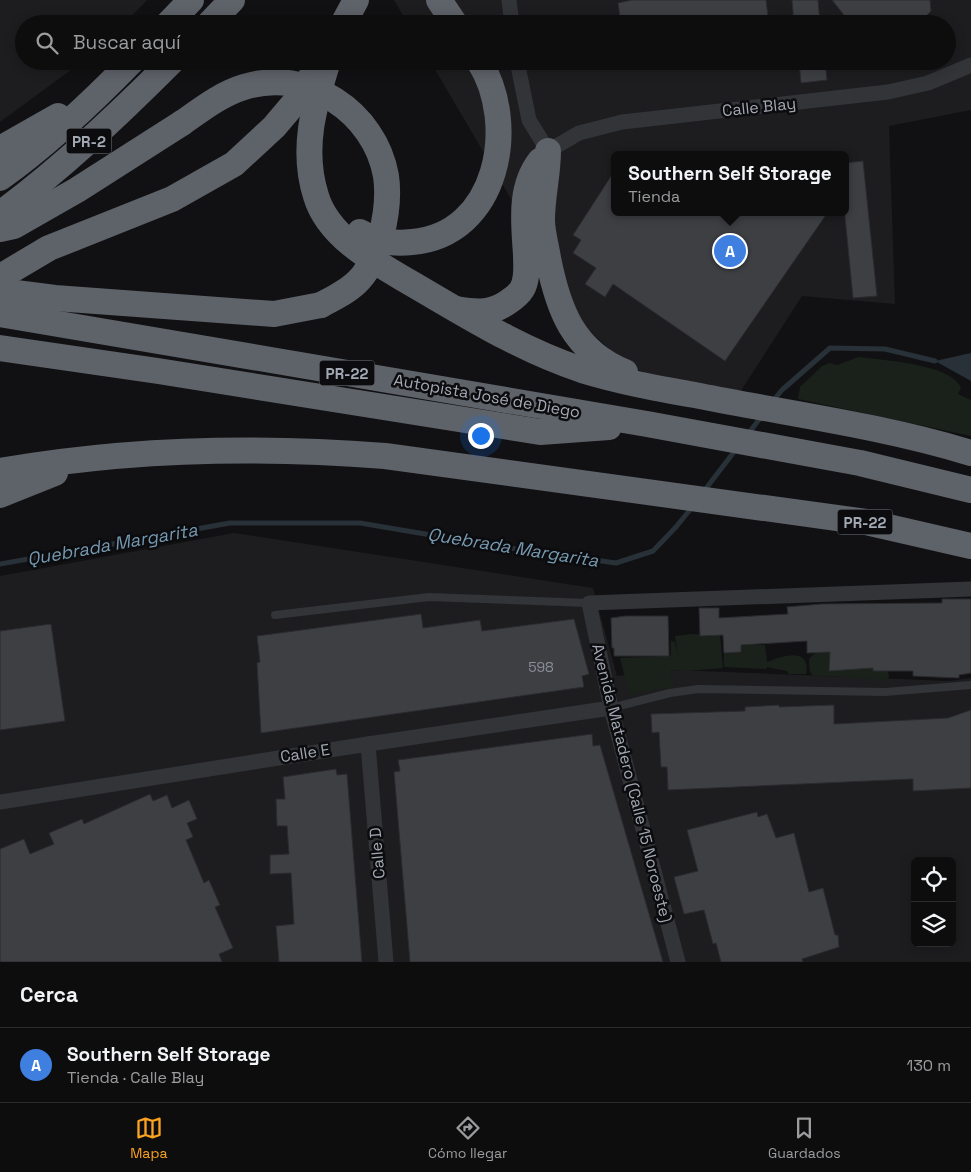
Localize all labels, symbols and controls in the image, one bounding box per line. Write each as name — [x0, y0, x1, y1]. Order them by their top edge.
search box — [15, 15, 956, 70]
icon: search — [33, 29, 61, 57]
text: Buscar aquí — [73, 30, 181, 55]
street label: Calle Blay — [721, 93, 797, 121]
road number: PR-2 — [66, 128, 112, 154]
popup — [611, 151, 849, 216]
text: Southern Self Storage — [628, 161, 832, 186]
text: Tienda — [628, 186, 680, 207]
pin: A — [714, 232, 746, 270]
road number: PR-22 — [320, 360, 374, 386]
street label: Autopista José de Diego — [392, 369, 582, 423]
your location — [468, 423, 494, 449]
road number: PR-22 — [838, 510, 892, 534]
water label: Quebrada Margarita — [25, 518, 200, 570]
water label: Quebrada Margarita — [426, 522, 601, 572]
street label: Avenida Matadero (Calle 15 Noroeste) — [587, 641, 677, 925]
house number: 598 — [528, 658, 554, 676]
street label: Calle E — [279, 739, 331, 767]
street label: Calle D — [364, 826, 390, 880]
map controls — [911, 857, 956, 947]
button: locate — [911, 857, 956, 902]
button: layers — [911, 902, 956, 947]
text: Cerca — [20, 981, 78, 1008]
text: Southern Self Storage — [67, 1042, 271, 1067]
text: A — [31, 1055, 41, 1076]
text: 130 m — [907, 1055, 951, 1076]
text: Tienda · Calle Blay — [67, 1067, 204, 1088]
tab: Mapa — [130, 1114, 167, 1162]
tab: Cómo llegar — [428, 1114, 507, 1162]
tab: Guardados — [768, 1114, 841, 1162]

